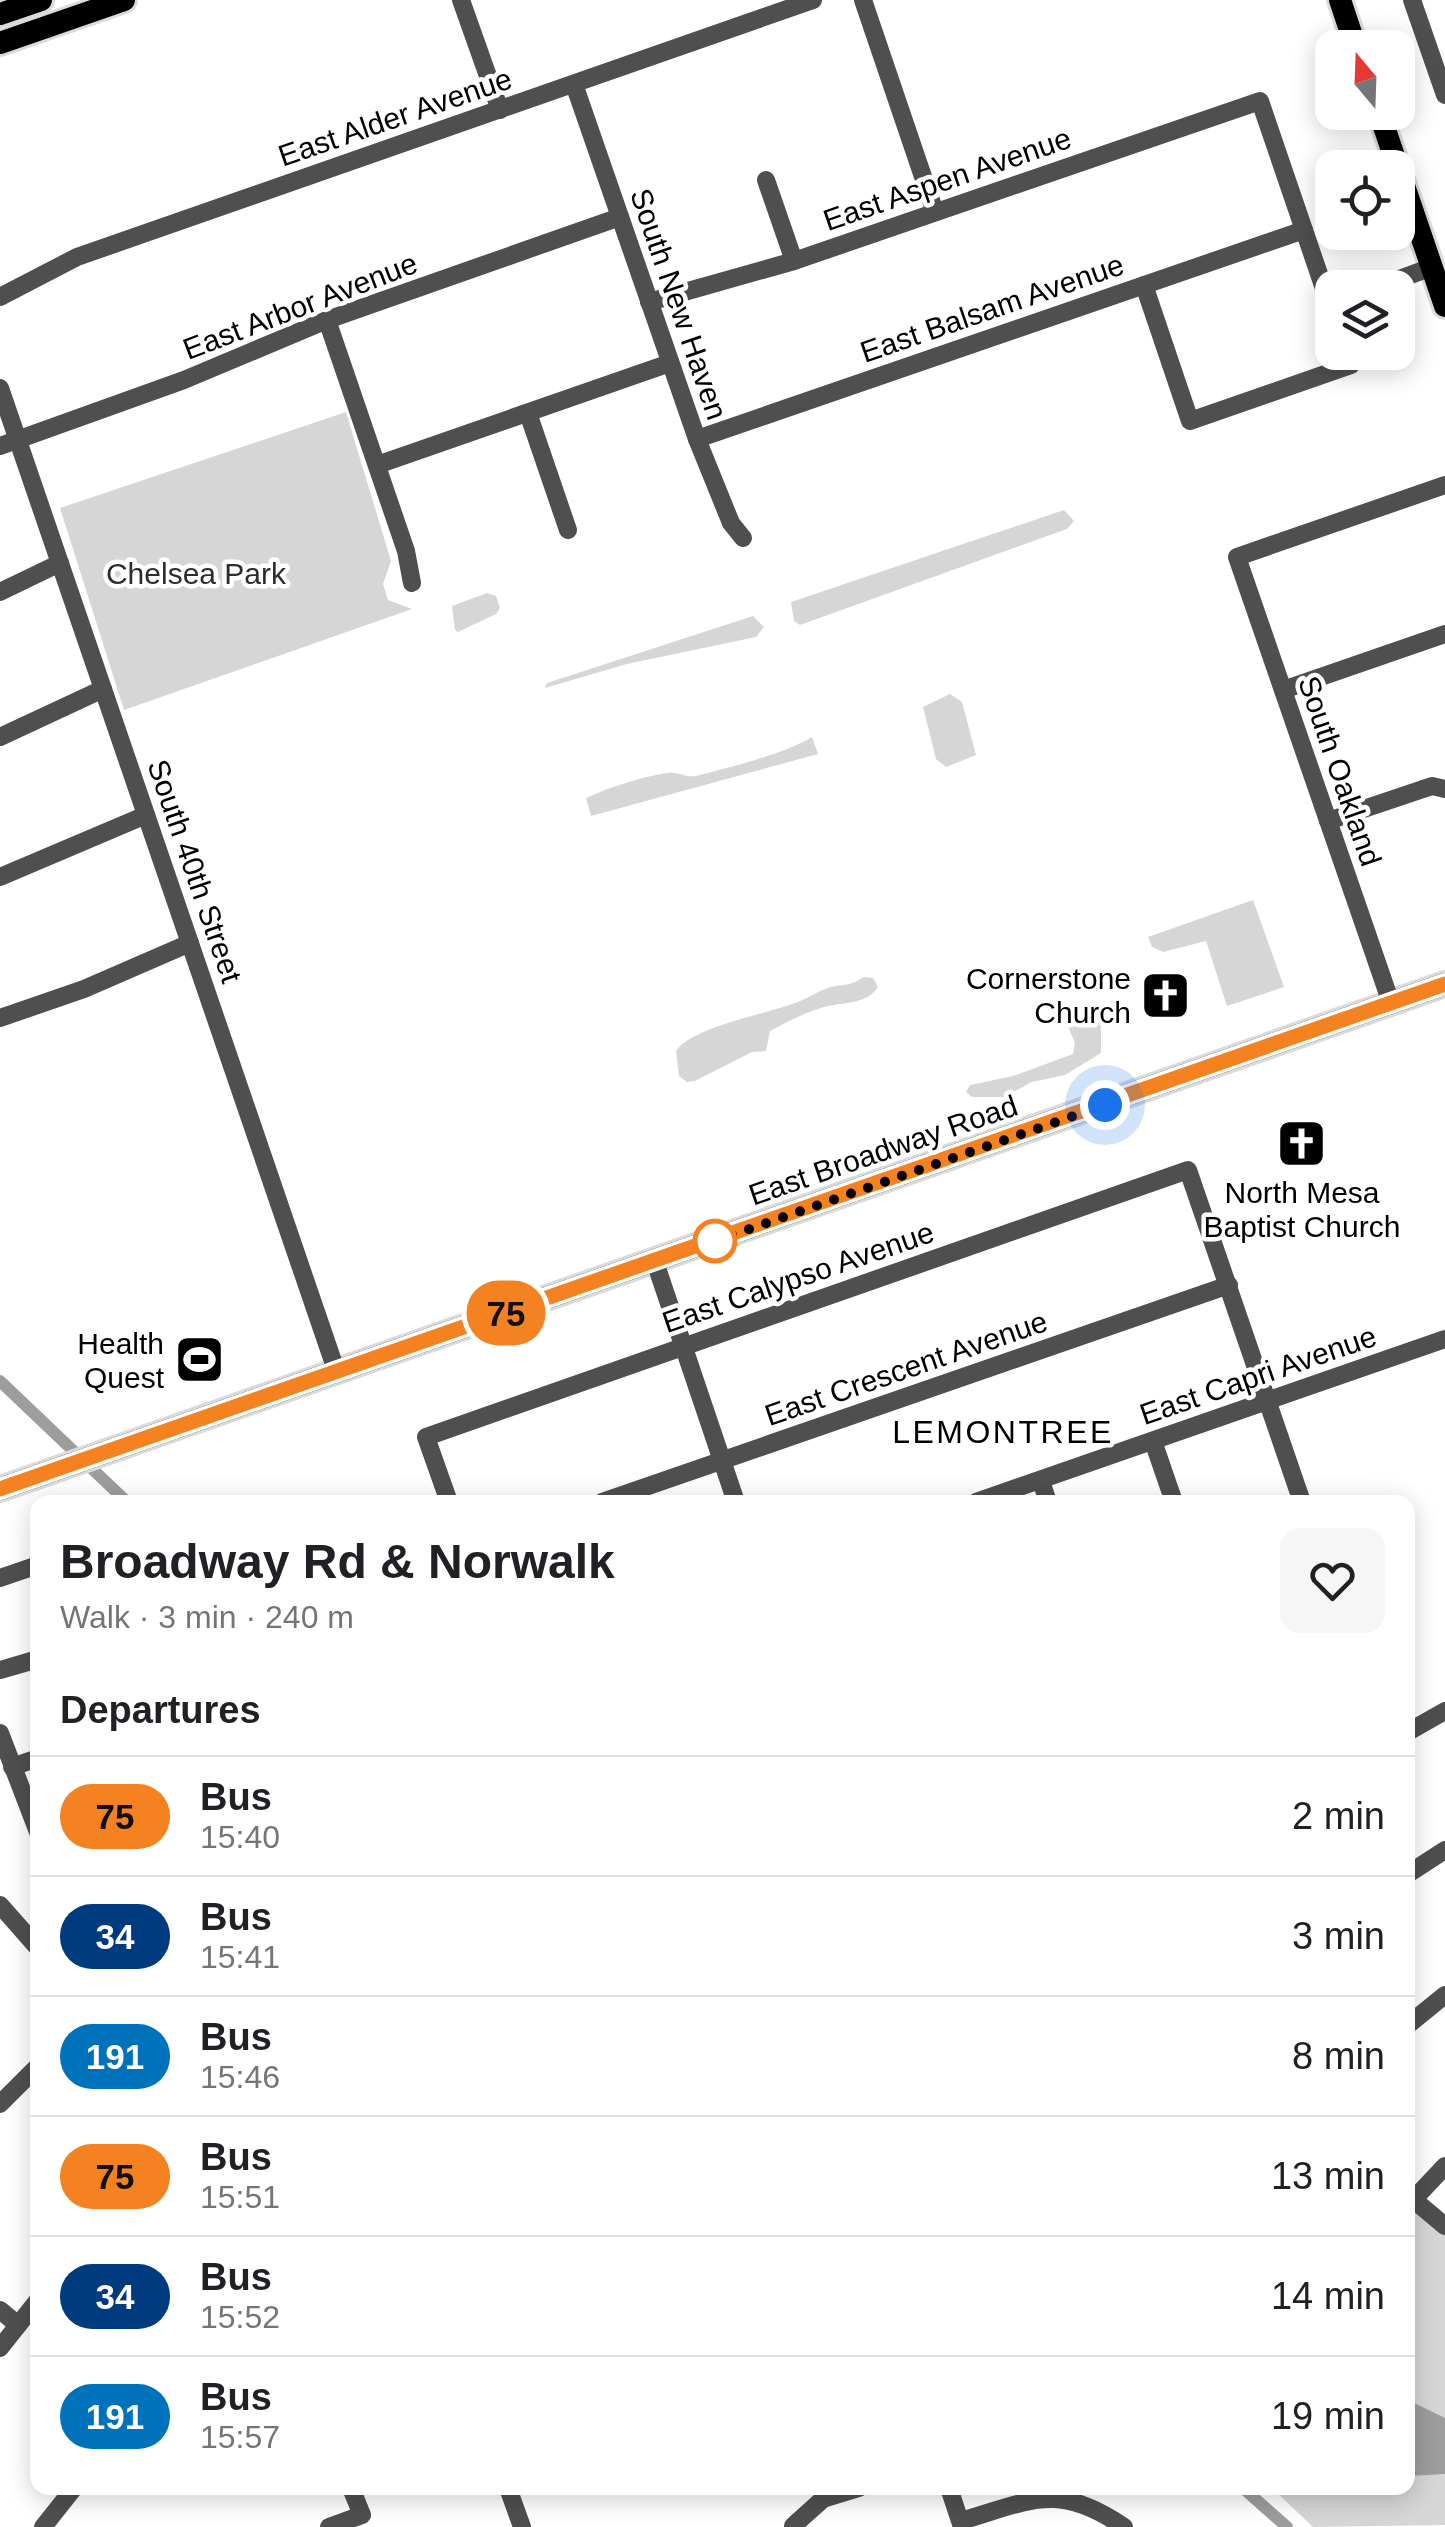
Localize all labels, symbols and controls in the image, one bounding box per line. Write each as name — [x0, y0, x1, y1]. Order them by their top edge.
north arrow — [1315, 30, 1415, 130]
map controls — [1315, 30, 1415, 370]
street label: East Alder Avenue — [274, 62, 516, 172]
street label: East Aspen Avenue — [819, 121, 1075, 237]
button: locate — [1315, 150, 1415, 250]
street label: South New Haven — [624, 184, 734, 424]
street label: East Arbor Avenue — [178, 246, 422, 366]
street label: East Balsam Avenue — [856, 247, 1128, 369]
button: layers — [1315, 270, 1415, 370]
park label: Chelsea Park — [106, 557, 287, 590]
street label: South Oakland — [1292, 672, 1388, 870]
street label: South 40th Street — [141, 755, 249, 987]
place label: Cornerstone Church — [966, 962, 1131, 1029]
church icon: Cornerstone Church — [1140, 969, 1192, 1021]
your location — [1080, 1080, 1130, 1130]
street label: East Broadway Road — [744, 1089, 1022, 1211]
church icon: North Mesa Baptist Church — [1276, 1117, 1328, 1169]
place label: North Mesa Baptist Church — [1204, 1176, 1400, 1243]
street label: East Calypso Avenue — [658, 1215, 938, 1339]
unlabelled marker — [694, 1220, 736, 1262]
line badge: 75 — [461, 1280, 551, 1346]
text: 75 — [487, 1294, 525, 1333]
street label: East Crescent Avenue — [761, 1304, 1051, 1432]
street label: East Capri Avenue — [1135, 1319, 1381, 1431]
place label: Health Quest — [77, 1327, 165, 1394]
sports icon: Health Quest — [173, 1334, 225, 1386]
district label: LEMONTREE — [892, 1414, 1114, 1450]
button: heart — [1280, 1528, 1385, 1633]
text: Broadway Rd & Norwalk — [60, 1535, 615, 1588]
text: Walk · 3 min · 240 m — [60, 1599, 354, 1635]
text: Departures — [60, 1689, 261, 1731]
text: Bus — [200, 1776, 272, 1818]
text: 2 min — [1292, 1795, 1385, 1837]
text: 75 — [96, 1797, 134, 1836]
text: 15:40 — [200, 1819, 280, 1855]
text: Bus — [200, 1896, 272, 1938]
text: 3 min — [1292, 1915, 1385, 1957]
text: 34 — [96, 1917, 134, 1956]
text: 15:41 — [200, 1939, 280, 1975]
text: Bus — [200, 2016, 272, 2058]
text: 8 min — [1292, 2035, 1385, 2077]
text: 191 — [86, 2037, 144, 2076]
text: 15:46 — [200, 2059, 280, 2095]
text: Bus — [200, 2136, 272, 2178]
text: 13 min — [1271, 2155, 1385, 2197]
text: 75 — [96, 2157, 134, 2196]
text: 15:51 — [200, 2179, 280, 2215]
text: Bus — [200, 2256, 272, 2298]
text: 14 min — [1271, 2275, 1385, 2317]
text: 34 — [96, 2277, 134, 2316]
text: 15:52 — [200, 2299, 280, 2335]
text: Bus — [200, 2376, 272, 2418]
text: 19 min — [1271, 2395, 1385, 2437]
text: 191 — [86, 2397, 144, 2436]
text: 15:57 — [200, 2419, 280, 2455]

